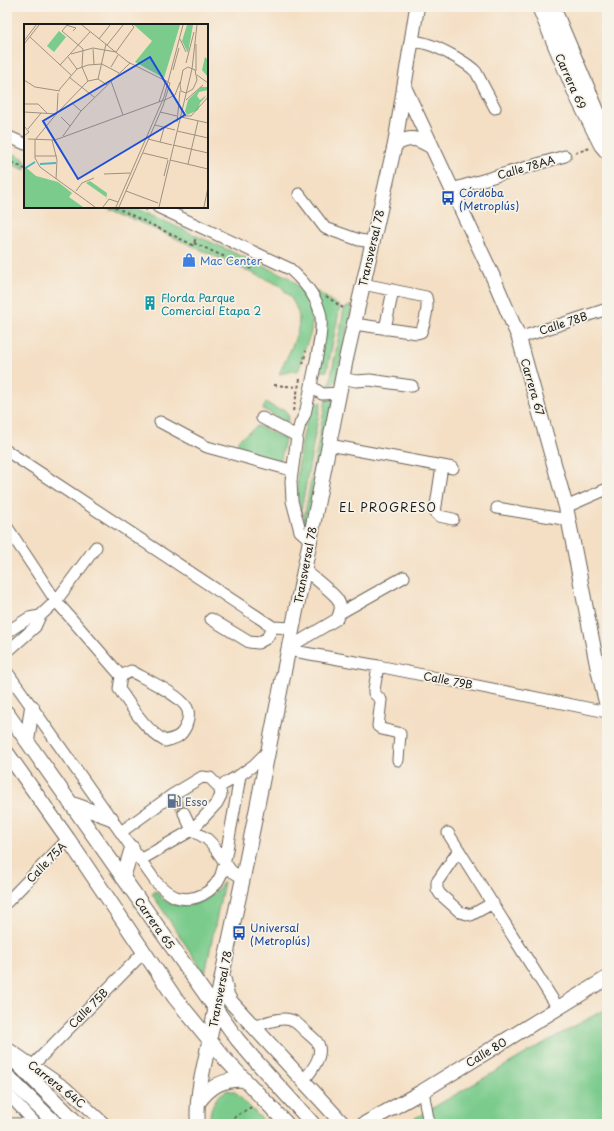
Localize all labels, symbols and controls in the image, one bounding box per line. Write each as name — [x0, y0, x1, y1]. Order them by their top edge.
inset map — [24, 24, 208, 208]
street label: Carrera 69 — [551, 50, 591, 112]
street label: Calle 78AA — [495, 151, 557, 183]
place label: Córdoba (Metroplús) — [459, 184, 519, 214]
bus stop icon: Córdoba (Metroplús) — [440, 190, 456, 206]
street label: Transversal 78 — [354, 208, 388, 288]
shop icon: Mac Center — [181, 252, 197, 268]
place label: Mac Center — [200, 252, 263, 269]
place label: Florda Parque Comercial Etapa 2 — [161, 289, 261, 319]
building icon: Florda Parque Comercial Etapa 2 — [142, 295, 158, 311]
street label: Calle 78B — [537, 307, 589, 339]
street label: Carrera 67 — [517, 356, 549, 418]
district label: EL PROGRESO — [339, 498, 437, 516]
street label: Transversal 78 — [289, 525, 321, 605]
street label: Calle 79B — [422, 667, 474, 693]
fuel station icon: Esso — [166, 793, 182, 809]
place label: Esso — [185, 793, 208, 810]
street label: Calle 75A — [22, 838, 70, 886]
street label: Carrera 65 — [131, 893, 179, 953]
place label: Universal (Metroplús) — [250, 919, 310, 949]
bus stop icon: Universal (Metroplús) — [231, 925, 247, 941]
street label: Transversal 78 — [204, 949, 236, 1029]
street label: Calle 75B — [64, 984, 112, 1032]
street label: Calle 80 — [462, 1033, 510, 1071]
street label: Carrera 64C — [25, 1056, 89, 1112]

